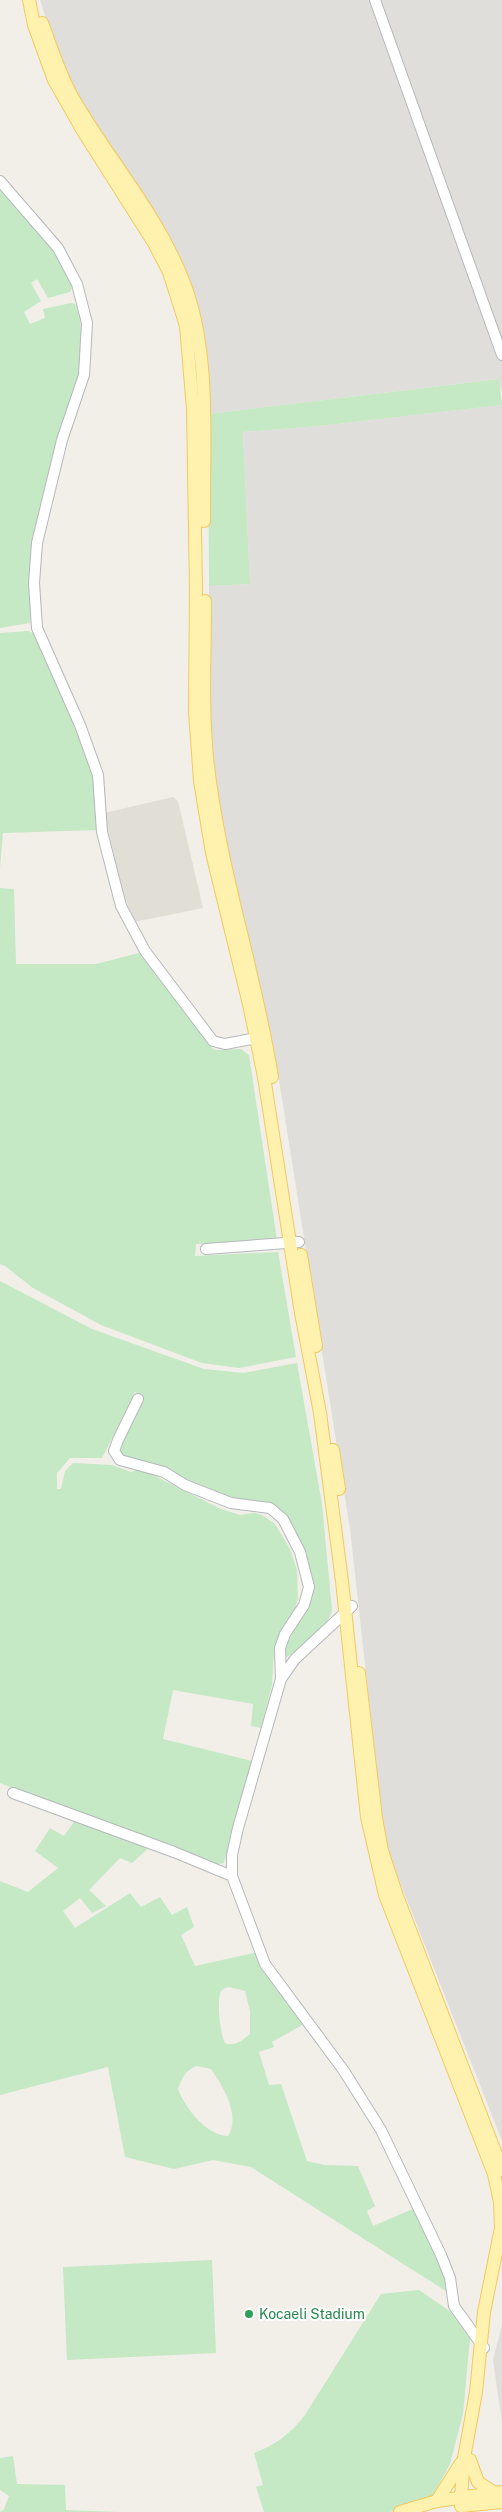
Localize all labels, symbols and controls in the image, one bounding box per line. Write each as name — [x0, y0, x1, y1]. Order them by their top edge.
place label: Kocaeli Stadium — [259, 2306, 365, 2322]
marker: Kocaeli Stadium — [243, 2308, 255, 2320]

